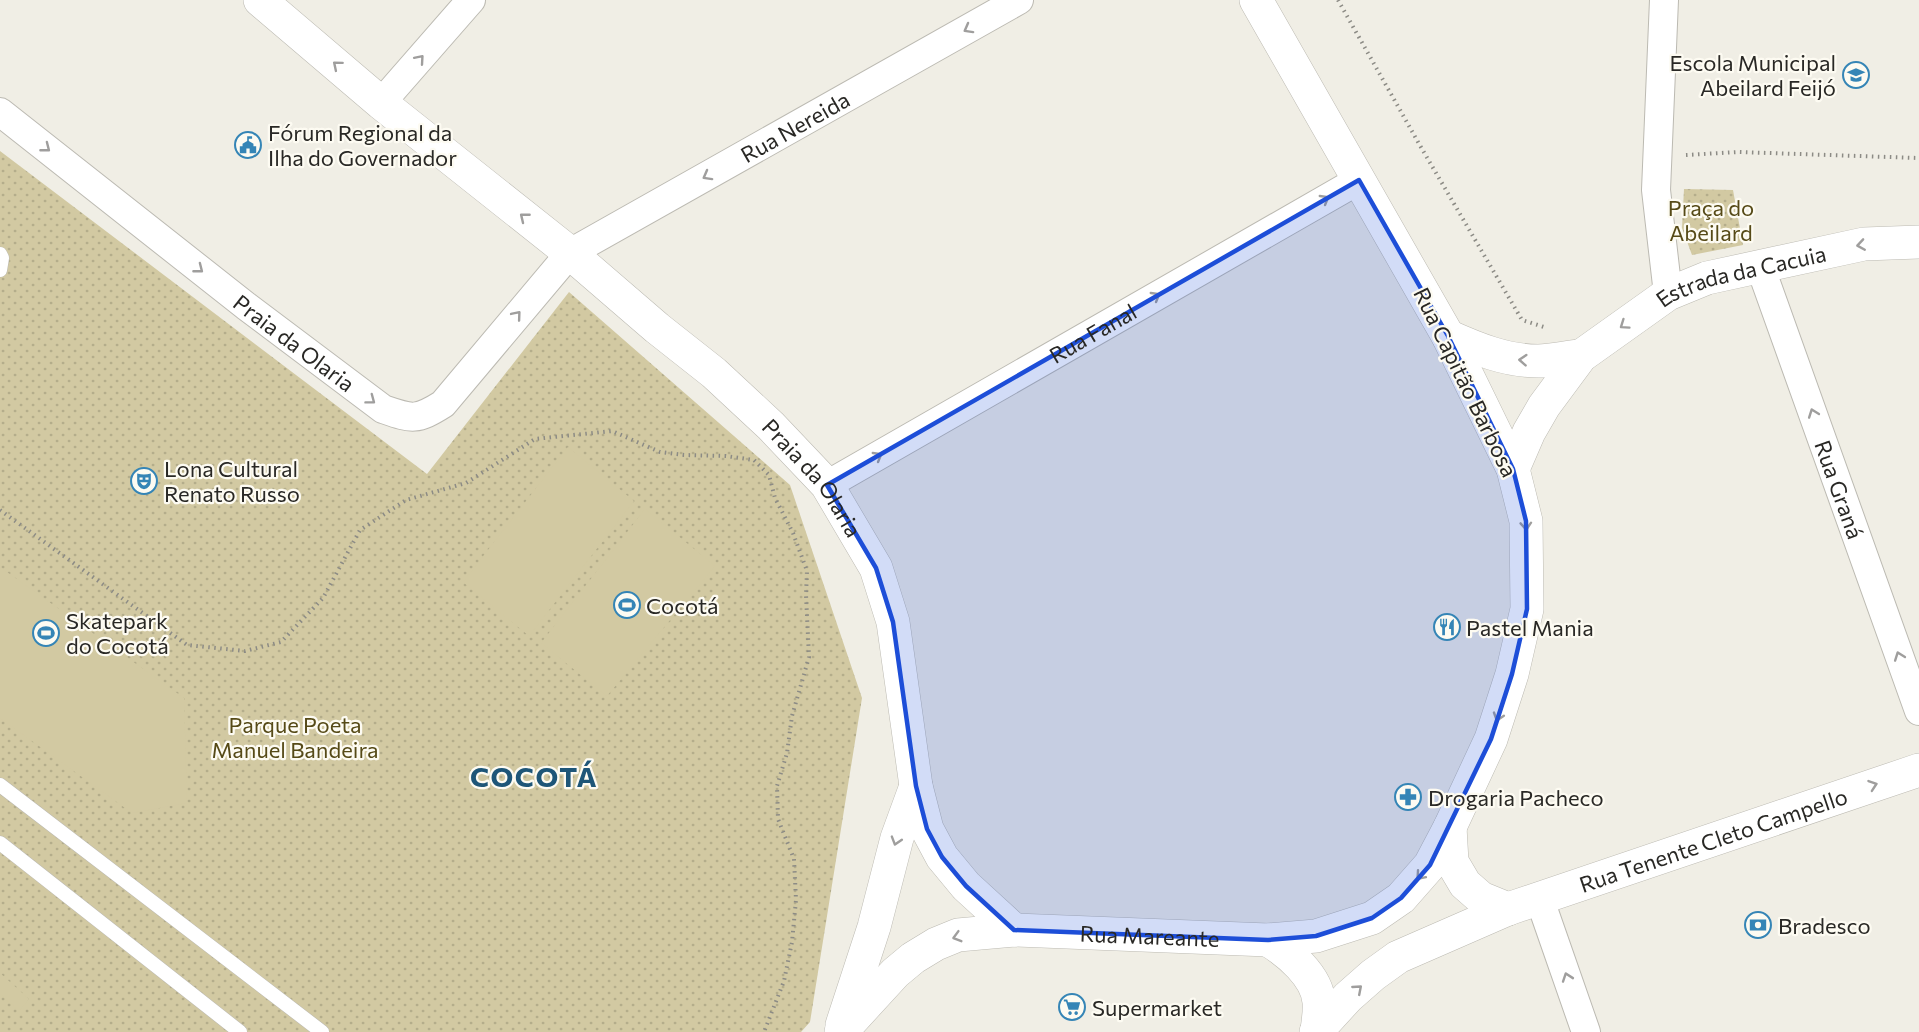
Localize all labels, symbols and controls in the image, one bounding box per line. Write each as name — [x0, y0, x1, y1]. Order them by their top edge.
one-way arrow — [964, 22, 974, 33]
place label: Escola Municipal Abeilard Feijó — [1669, 49, 1836, 101]
one-way arrow — [413, 55, 424, 66]
school or university icon: Escola Municipal Abeilard Feijó — [1841, 60, 1871, 90]
one-way arrow — [333, 61, 344, 72]
street label: Rua Nereida — [736, 85, 854, 168]
place label: Fórum Regional da Ilha do Governador — [268, 119, 457, 171]
public building icon: Fórum Regional da Ilha do Governador — [233, 130, 263, 160]
one-way arrow — [39, 141, 50, 152]
one-way arrow — [702, 169, 713, 180]
park label: Praça do Abeilard — [1668, 194, 1754, 246]
one-way arrow — [1319, 195, 1329, 206]
one-way arrow — [520, 213, 531, 224]
street label: Estrada da Cacuia — [1650, 239, 1829, 312]
one-way arrow — [1856, 239, 1865, 251]
one-way arrow — [192, 261, 203, 272]
street label: Rua Capitão Barbosa — [1408, 283, 1524, 481]
street label: Praia da Olaria — [228, 288, 361, 397]
one-way arrow — [1150, 292, 1160, 303]
street label: Rua Fanal — [1044, 297, 1141, 368]
one-way arrow — [510, 311, 521, 322]
one-way arrow — [1620, 318, 1631, 329]
one-way arrow — [1518, 354, 1527, 367]
one-way arrow — [364, 392, 375, 403]
one-way arrow — [1807, 408, 1820, 419]
street label: Praia da Olaria — [757, 412, 868, 541]
street label: Rua Graná — [1810, 436, 1870, 542]
one-way arrow — [871, 452, 882, 463]
place label: Lona Cultural Renato Russo — [164, 455, 300, 507]
theatre icon: Lona Cultural Renato Russo — [129, 466, 159, 496]
one-way arrow — [1519, 522, 1532, 531]
sports icon: Cocotá — [612, 590, 642, 620]
place label: Cocotá — [646, 592, 719, 619]
place label: Skatepark do Cocotá — [66, 607, 169, 659]
restaurant icon: Pastel Mania — [1432, 612, 1462, 642]
place label: Pastel Mania — [1466, 614, 1594, 641]
sports icon: Skatepark do Cocotá — [31, 618, 61, 648]
one-way arrow — [1894, 651, 1907, 662]
park label: Parque Poeta Manuel Bandeira — [211, 711, 379, 763]
one-way arrow — [1493, 711, 1505, 722]
district label: COCOTÁ — [470, 759, 598, 793]
one-way arrow — [1867, 780, 1878, 793]
pharmacy icon: Drogaria Pacheco — [1393, 782, 1423, 812]
street label: Rua Tenente Cleto Campello — [1575, 782, 1851, 898]
place label: Drogaria Pacheco — [1428, 784, 1604, 811]
one-way arrow — [891, 835, 903, 846]
one-way arrow — [1416, 869, 1427, 880]
bank icon: Bradesco — [1743, 910, 1773, 940]
place label: Bradesco — [1778, 912, 1871, 939]
street label: Rua Mareante — [1079, 919, 1220, 952]
one-way arrow — [952, 930, 963, 942]
one-way arrow — [1561, 972, 1574, 983]
one-way arrow — [1351, 985, 1361, 996]
supermarket icon: Supermarket — [1057, 992, 1087, 1022]
place label: Supermarket — [1092, 994, 1222, 1021]

